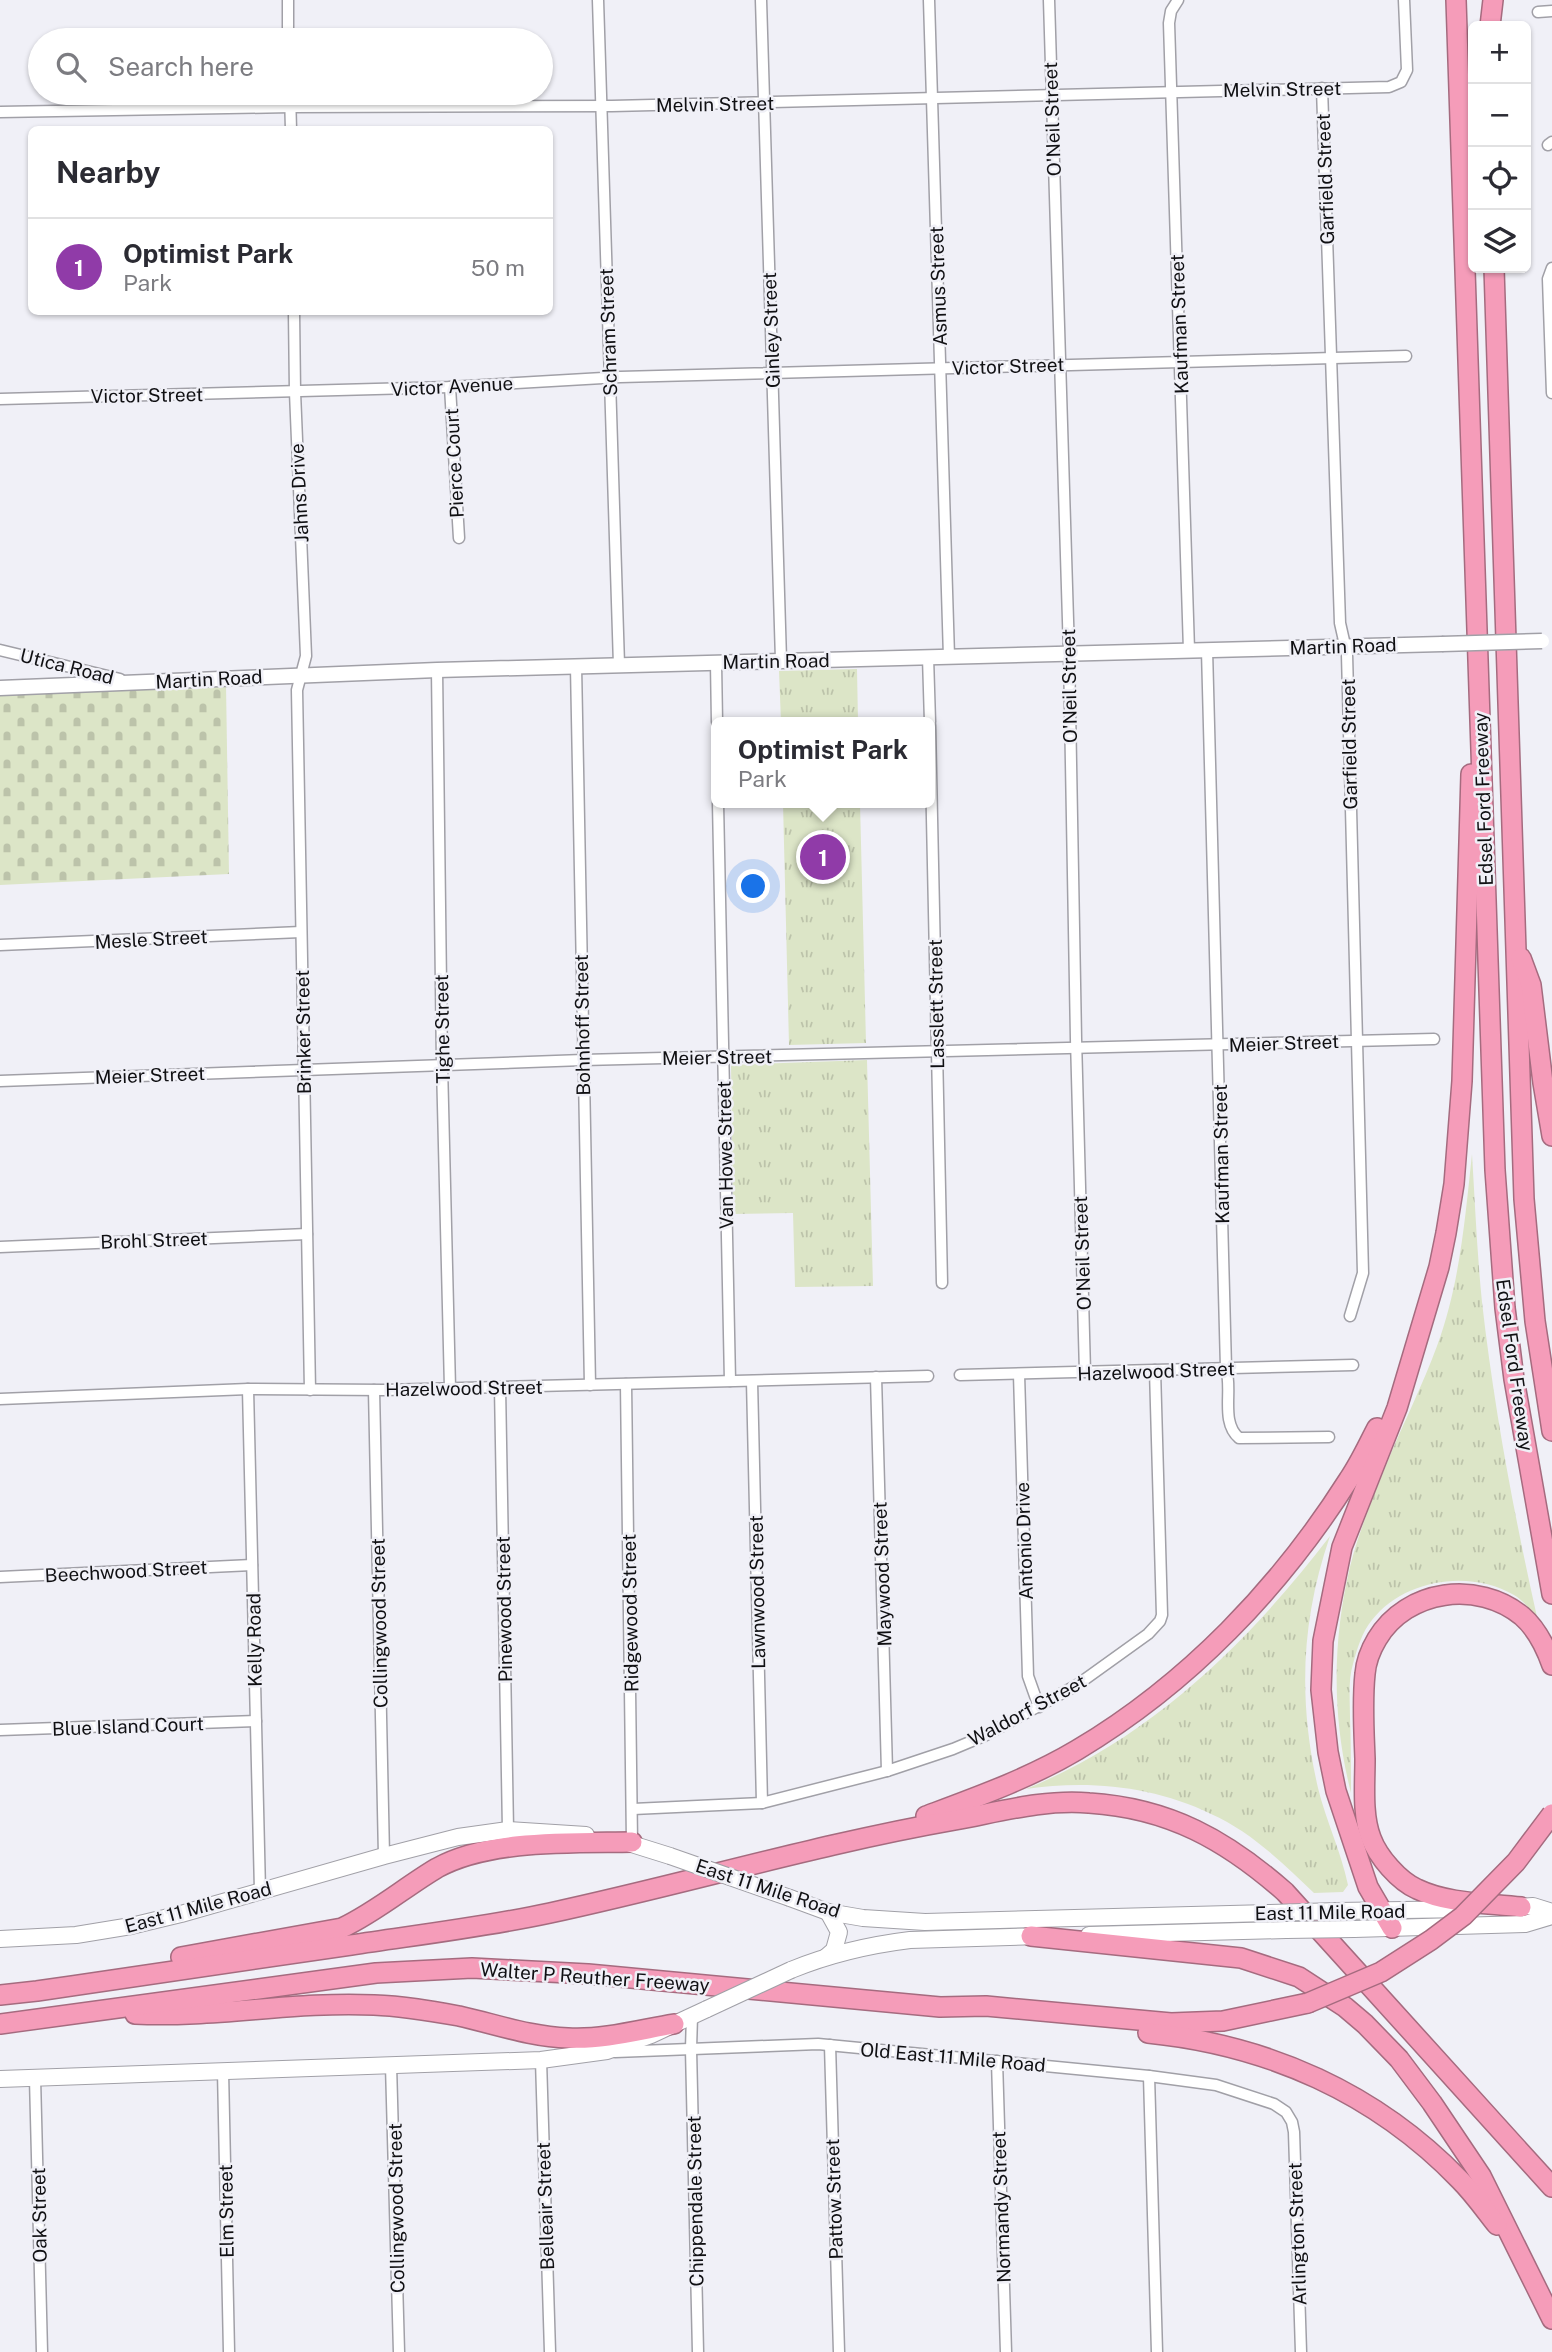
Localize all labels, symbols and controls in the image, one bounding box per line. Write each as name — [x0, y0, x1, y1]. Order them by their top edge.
map controls — [1468, 21, 1531, 273]
button: + — [1468, 21, 1531, 84]
search box — [28, 28, 553, 105]
icon: search — [52, 48, 90, 86]
text: Search here — [108, 51, 254, 82]
street label: O'Neil Street — [1039, 61, 1065, 177]
street label: Melvin Street — [1223, 77, 1341, 101]
button: − — [1468, 84, 1531, 147]
street label: Melvin Street — [656, 92, 774, 116]
street label: Garfield Street — [1312, 113, 1338, 245]
button: locate — [1468, 147, 1531, 210]
text: Nearby — [56, 154, 160, 190]
button: layers — [1468, 210, 1531, 273]
street label: Asmus Street — [925, 226, 951, 346]
text: Optimist Park — [123, 238, 293, 269]
text: 1 — [74, 254, 84, 281]
text: 50 m — [471, 254, 525, 281]
street label: Kaufman Street — [1166, 254, 1192, 394]
street label: Schram Street — [595, 268, 621, 396]
text: Park — [123, 269, 172, 296]
street label: Ginley Street — [758, 272, 784, 388]
street label: Victor Street — [951, 353, 1065, 379]
street label: Victor Avenue — [390, 372, 514, 400]
street label: Victor Street — [90, 383, 204, 407]
street label: Pierce Court — [440, 408, 468, 518]
street label: Jahns Drive — [285, 443, 313, 543]
street label: O'Neil Street — [1057, 629, 1081, 743]
street label: Martin Road — [1289, 633, 1397, 659]
street label: Utica Road — [18, 644, 116, 688]
street label: Martin Road — [722, 649, 830, 673]
street label: Martin Road — [155, 665, 263, 693]
street label: Garfield Street — [1337, 678, 1361, 810]
street label: Edsel Ford Freeway — [1469, 712, 1497, 886]
popup — [711, 717, 935, 808]
text: Optimist Park — [738, 734, 908, 765]
text: Park — [738, 765, 787, 792]
pin: 1 — [800, 831, 846, 883]
your location — [736, 869, 770, 903]
street label: Mesle Street — [94, 925, 208, 953]
street label: Lasslett Street — [924, 939, 948, 1069]
street label: Bohnhoff Street — [570, 954, 594, 1096]
street label: Brinker Street — [291, 970, 315, 1094]
street label: Tighe Street — [430, 974, 454, 1084]
street label: Meier Street — [1228, 1030, 1340, 1056]
street label: Meier Street — [662, 1045, 772, 1069]
street label: Meier Street — [94, 1062, 206, 1088]
street label: Van Howe Street — [713, 1081, 737, 1229]
street label: Kaufman Street — [1209, 1084, 1233, 1224]
street label: O'Neil Street — [1069, 1195, 1095, 1311]
street label: Brohl Street — [100, 1227, 208, 1253]
street label: Edsel Ford Freeway — [1492, 1278, 1538, 1452]
street label: Hazelwood Street — [1077, 1357, 1235, 1385]
street label: Hazelwood Street — [385, 1376, 543, 1400]
street label: Antonio Drive — [1011, 1482, 1037, 1600]
street label: Maywood Street — [868, 1501, 896, 1647]
street label: Lawnwood Street — [745, 1515, 769, 1669]
street label: Ridgewood Street — [618, 1534, 642, 1692]
street label: Pinewood Street — [492, 1536, 516, 1682]
street label: Collingwood Street — [367, 1538, 391, 1708]
street label: Beechwood Street — [44, 1556, 208, 1586]
street label: Kelly Road — [242, 1593, 266, 1687]
street label: Waldorf Street — [964, 1670, 1090, 1750]
street label: Blue Island Court — [52, 1712, 204, 1740]
street label: East 11 Mile Road — [693, 1854, 843, 1922]
street label: East 11 Mile Road — [122, 1877, 274, 1937]
street label: East 11 Mile Road — [1254, 1900, 1406, 1924]
street label: Walter P Reuther Freeway — [480, 1958, 710, 1996]
street label: Old East 11 Mile Road — [859, 2038, 1047, 2076]
street label: Chippendale Street — [683, 2115, 707, 2287]
street label: Collingwood Street — [384, 2123, 408, 2293]
street label: Normandy Street — [987, 2131, 1015, 2283]
street label: Pattow Street — [821, 2138, 847, 2260]
street label: Belleair Street — [532, 2142, 558, 2270]
street label: Arlington Street — [1284, 2162, 1310, 2306]
street label: Elm Street — [214, 2164, 238, 2258]
street label: Oak Street — [27, 2167, 51, 2263]

